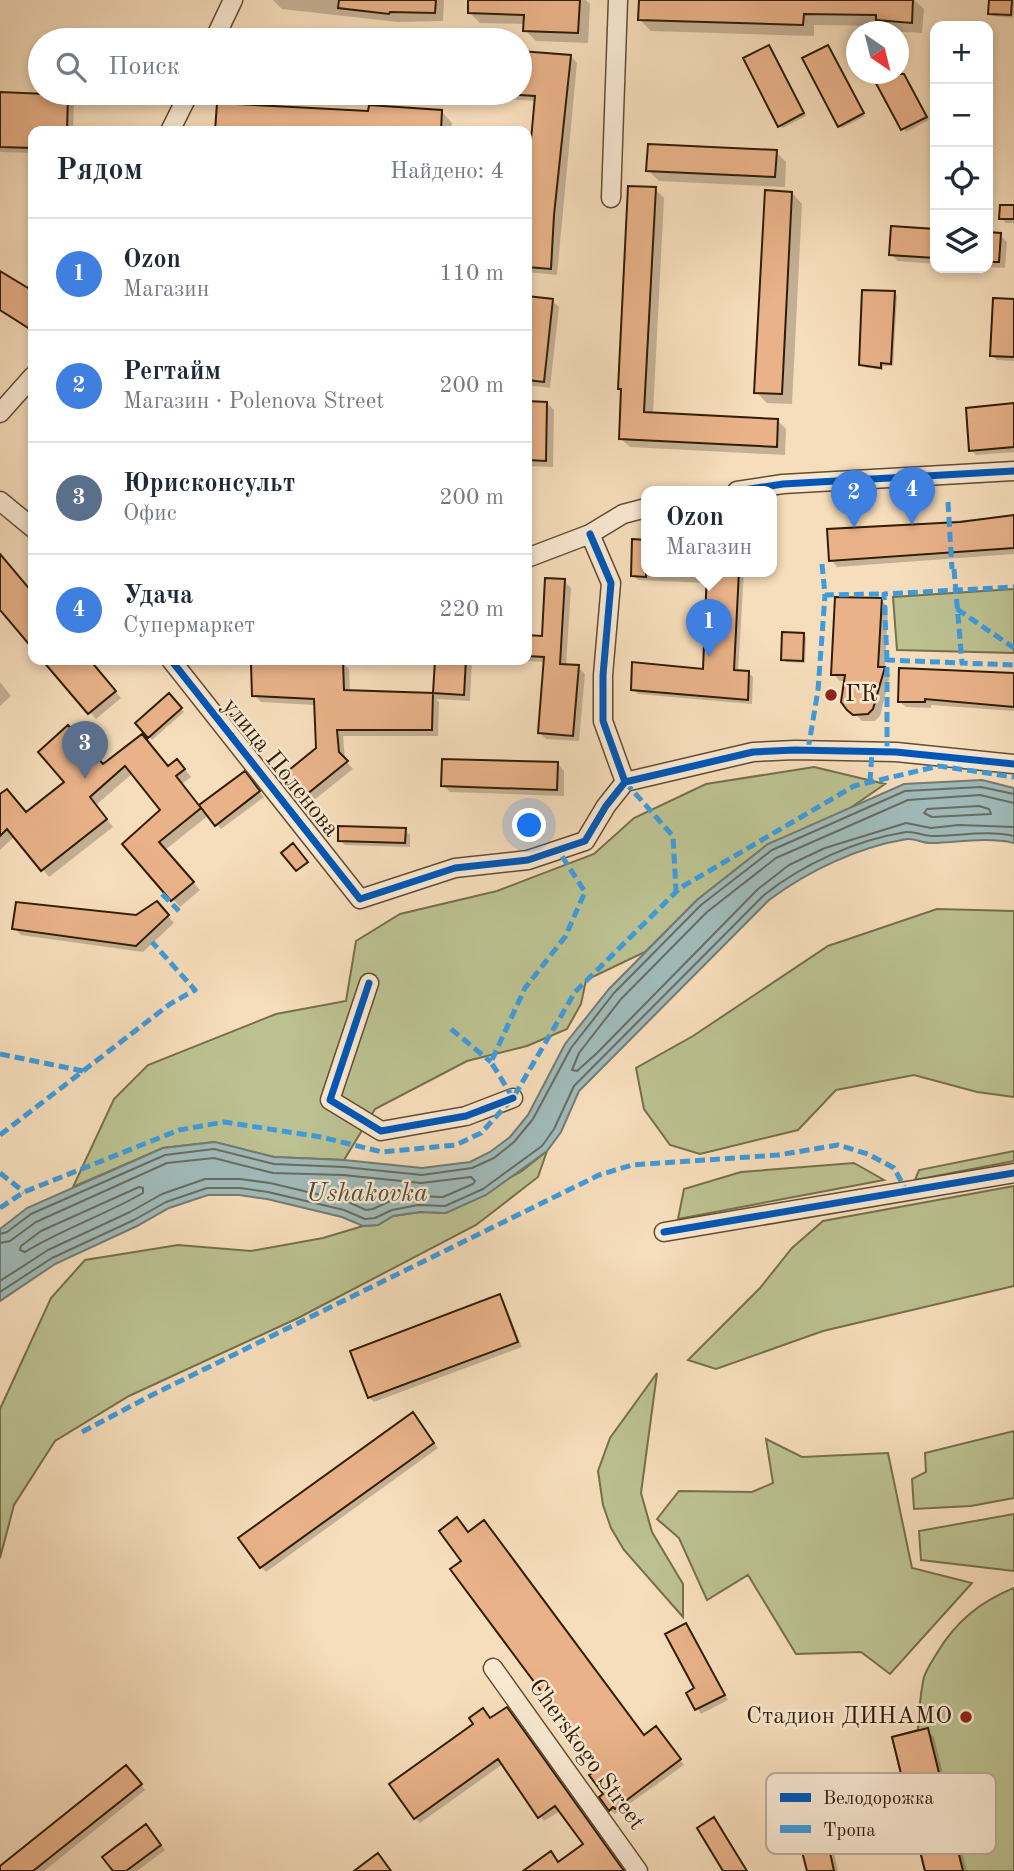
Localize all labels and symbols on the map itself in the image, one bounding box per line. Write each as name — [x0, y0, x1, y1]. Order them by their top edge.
north arrow — [846, 21, 909, 84]
pin: 4 — [889, 467, 935, 525]
pin: 2 — [831, 470, 877, 528]
pin: 1 — [686, 599, 732, 657]
place label: ГК — [845, 683, 878, 707]
marker: ГК — [823, 687, 839, 703]
street label: улица Поленова — [217, 694, 343, 842]
pin: 3 — [62, 721, 108, 779]
your location — [512, 808, 546, 842]
water label: Ushakovka — [306, 1181, 428, 1207]
street label: Cherskogo Street — [523, 1675, 649, 1835]
place label: Стадион ДИНАМО — [746, 1705, 952, 1729]
marker: Стадион ДИНАМО — [958, 1709, 974, 1725]
legend — [766, 1773, 996, 1854]
text: Велодорожка — [823, 1790, 934, 1809]
text: Тропа — [823, 1822, 876, 1841]

